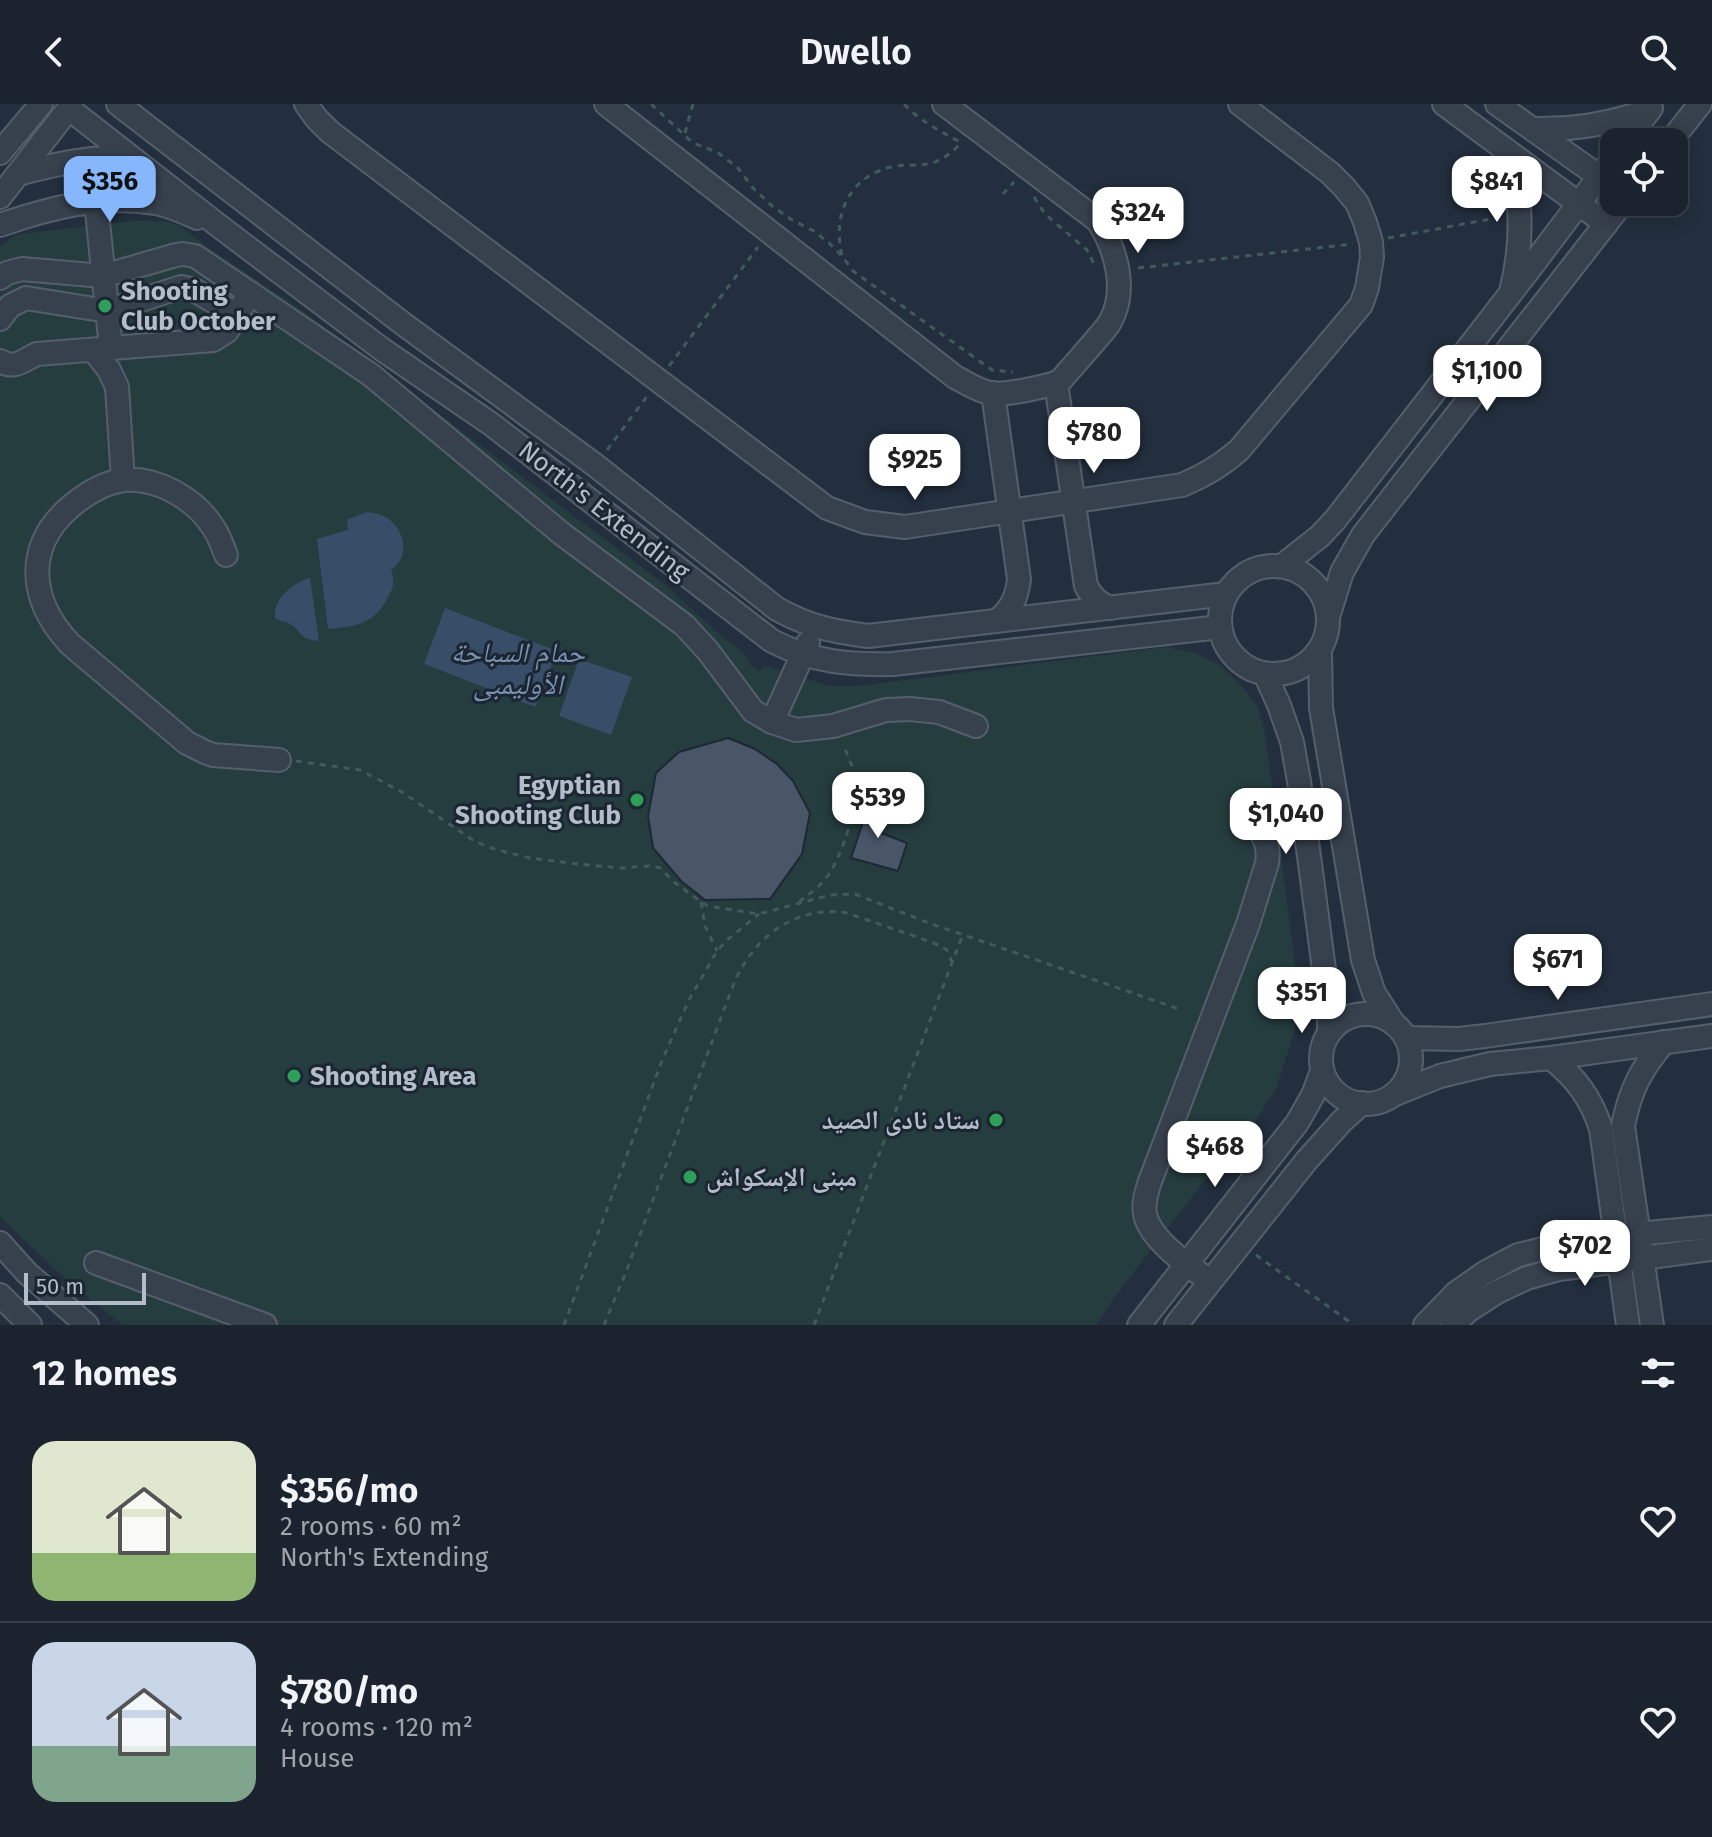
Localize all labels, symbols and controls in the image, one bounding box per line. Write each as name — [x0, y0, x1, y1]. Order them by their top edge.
icon: back — [32, 30, 76, 74]
text: Dwello — [800, 30, 912, 74]
icon: search — [1636, 30, 1680, 74]
map controls — [1600, 128, 1688, 216]
button: locate — [1600, 128, 1688, 216]
pin: $356 — [63, 156, 157, 224]
pin: $841 — [1450, 156, 1544, 224]
text: $356 — [82, 166, 138, 197]
text: $841 — [1470, 166, 1524, 197]
pin: $324 — [1091, 187, 1185, 255]
text: $324 — [1111, 197, 1165, 228]
place label: Shooting Club October — [121, 276, 276, 337]
marker: Shooting Club October — [96, 297, 114, 315]
pin: $1,100 — [1422, 345, 1552, 413]
text: $1,100 — [1451, 355, 1523, 386]
pin: $780 — [1047, 407, 1141, 475]
text: $780 — [1066, 417, 1122, 448]
pin: $925 — [868, 434, 962, 502]
street label: North's Extending — [512, 435, 696, 588]
text: $925 — [887, 444, 943, 475]
water label: حمام السباحة الأوليمبى — [451, 636, 586, 702]
place label: Egyptian Shooting Club — [455, 770, 621, 831]
pin: $539 — [831, 772, 925, 840]
text: $539 — [850, 782, 906, 813]
pin: $1,040 — [1221, 788, 1351, 856]
marker: Egyptian Shooting Club — [628, 791, 646, 809]
text: $1,040 — [1248, 798, 1324, 829]
pin: $671 — [1511, 934, 1605, 1002]
text: $671 — [1532, 944, 1584, 975]
pin: $351 — [1255, 967, 1349, 1035]
text: $351 — [1276, 977, 1328, 1008]
place label: Shooting Area — [310, 1061, 476, 1092]
marker: Shooting Area — [285, 1067, 303, 1085]
place label: ستاد نادى الصيد — [822, 1105, 980, 1136]
marker: ستاد نادى الصيد — [987, 1111, 1005, 1129]
pin: $468 — [1168, 1121, 1262, 1189]
text: $468 — [1186, 1131, 1244, 1162]
place label: مبنى الإسكواش — [706, 1162, 857, 1193]
marker: مبنى الإسكواش — [681, 1168, 699, 1186]
pin: $702 — [1538, 1220, 1632, 1288]
text: $702 — [1558, 1230, 1612, 1261]
scale bar — [24, 1269, 146, 1305]
text: 50 m — [36, 1273, 84, 1300]
icon: filters — [1636, 1351, 1680, 1395]
text: 12 homes — [32, 1353, 177, 1394]
text: $356/mo — [280, 1470, 418, 1511]
icon: home — [96, 1473, 192, 1569]
icon: heart — [1636, 1499, 1680, 1543]
text: 2 rooms · 60 m² — [280, 1511, 462, 1542]
text: North's Extending — [280, 1542, 488, 1573]
text: $780/mo — [280, 1671, 418, 1712]
icon: home — [96, 1674, 192, 1770]
icon: heart — [1636, 1700, 1680, 1744]
text: 4 rooms · 120 m² — [280, 1712, 473, 1743]
text: House — [280, 1743, 354, 1774]

